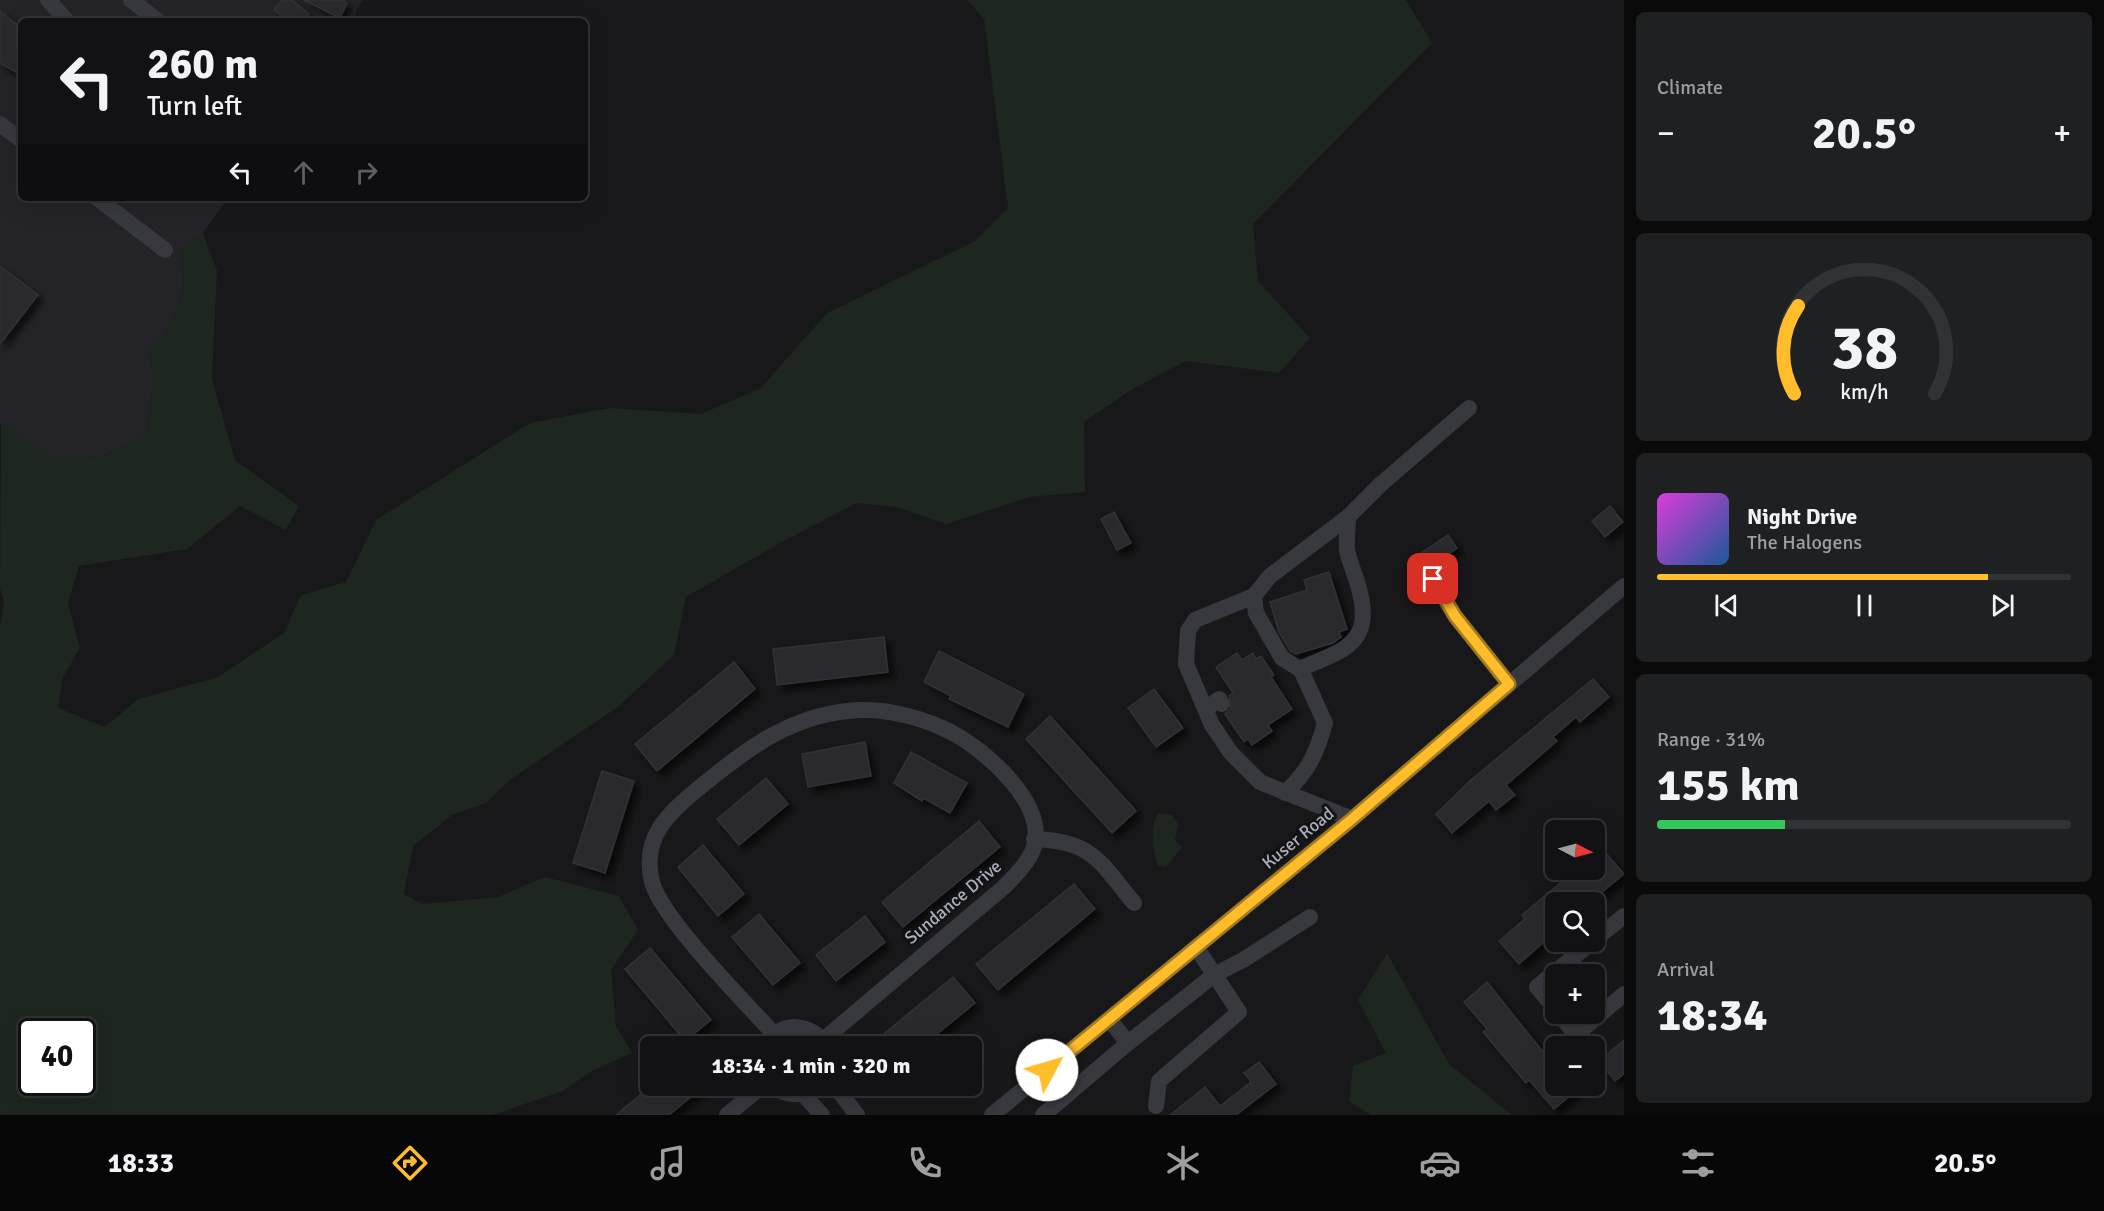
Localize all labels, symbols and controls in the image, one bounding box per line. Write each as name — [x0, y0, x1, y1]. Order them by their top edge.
text: 260 m — [147, 39, 258, 90]
icon: left — [48, 42, 126, 120]
text: Climate — [1657, 75, 1723, 100]
text: Turn left — [147, 90, 242, 123]
text: 20.5° — [1812, 106, 1916, 161]
text: − — [1657, 113, 1675, 154]
text: + — [2053, 113, 2071, 154]
icon: left — [224, 156, 257, 189]
icon: ahead — [287, 156, 320, 189]
icon: right — [350, 156, 383, 189]
text: 38 — [1830, 309, 1898, 386]
text: km/h — [1840, 379, 1888, 405]
text: Night Drive — [1747, 503, 1857, 530]
text: The Halogens — [1747, 530, 1862, 555]
pin — [1407, 553, 1458, 604]
icon: arrive — [1416, 562, 1449, 595]
icon: previous — [1710, 589, 1743, 622]
icon: pause — [1848, 589, 1881, 622]
icon: next — [1986, 589, 2019, 622]
text: Range · 31% — [1657, 727, 1765, 752]
text: 155 km — [1657, 758, 1800, 813]
street label: Kuser Road — [1258, 802, 1338, 874]
north arrow — [1545, 820, 1605, 880]
map controls — [1545, 820, 1605, 1096]
street label: Sundance Drive — [900, 855, 1006, 949]
button: search — [1545, 892, 1605, 952]
text: Arrival — [1657, 957, 1715, 982]
button: + — [1545, 964, 1605, 1024]
text: 18:34 — [1657, 988, 1767, 1043]
speed limit sign: 40 — [18, 1018, 96, 1096]
button: − — [1545, 1036, 1605, 1096]
position arrow — [1015, 1038, 1079, 1102]
text: 18:34 · 1 min · 320 m — [711, 1052, 911, 1079]
icon: directions — [389, 1142, 431, 1184]
icon: music — [647, 1142, 689, 1184]
icon: phone — [904, 1142, 946, 1184]
icon: climate — [1162, 1142, 1204, 1184]
icon: car — [1419, 1142, 1461, 1184]
icon: filters — [1677, 1142, 1719, 1184]
text: 18:33 — [108, 1147, 174, 1180]
text: 20.5° — [1934, 1147, 1996, 1180]

